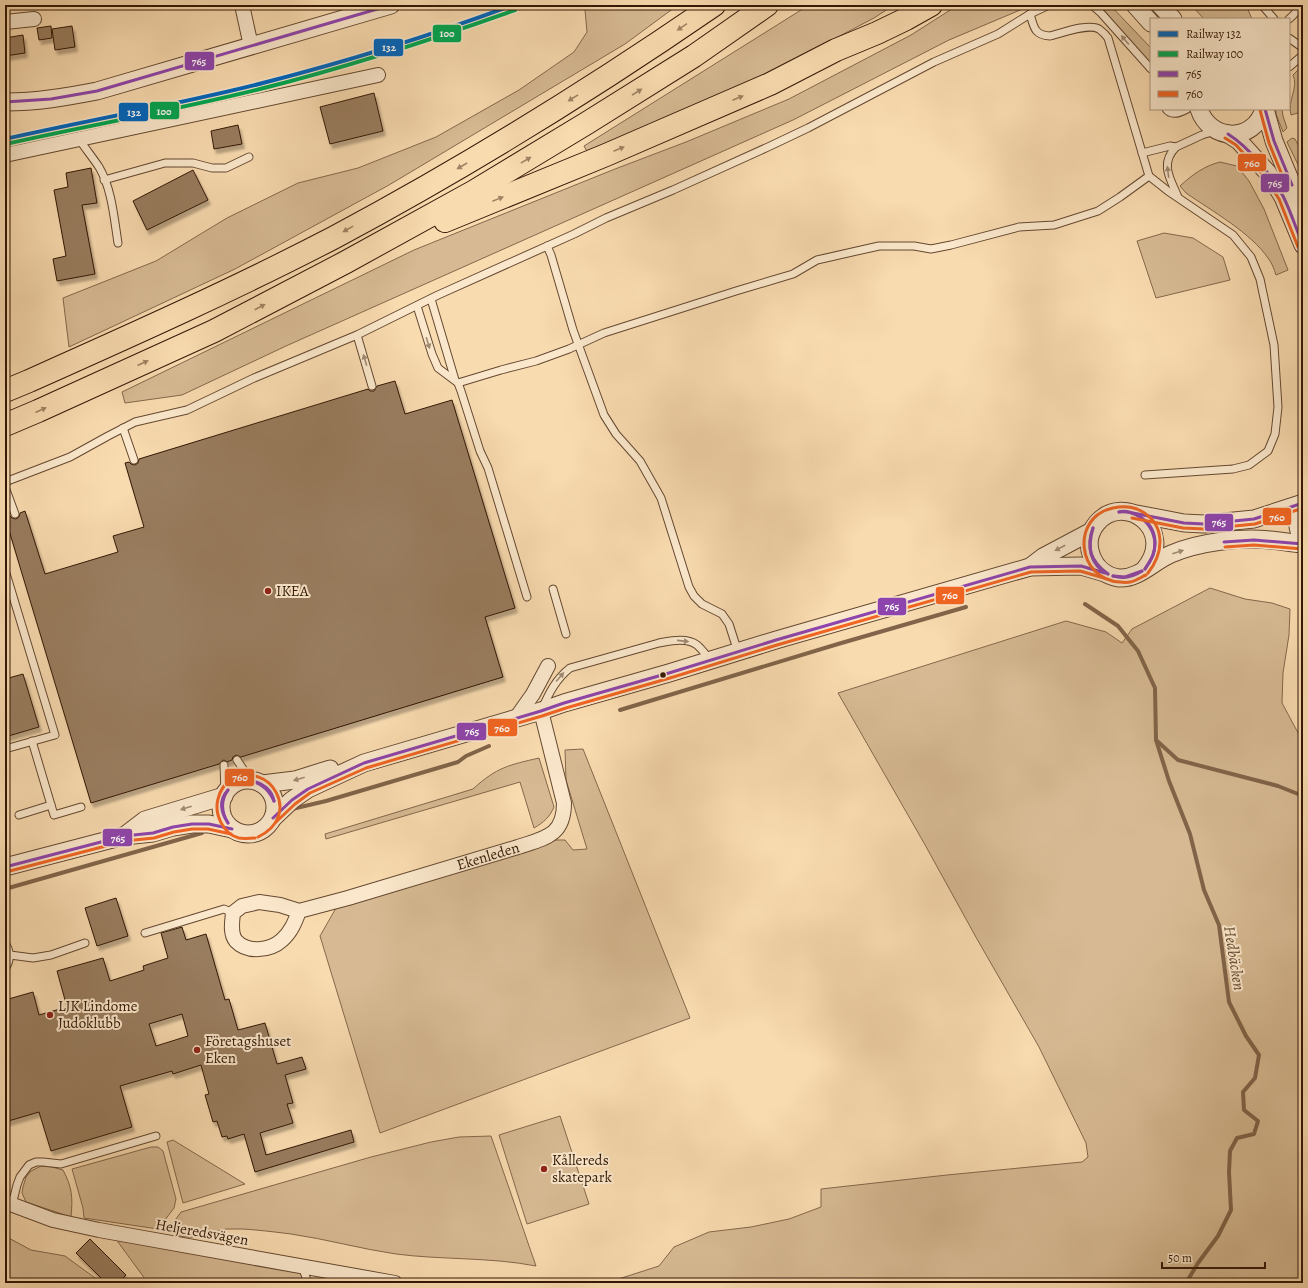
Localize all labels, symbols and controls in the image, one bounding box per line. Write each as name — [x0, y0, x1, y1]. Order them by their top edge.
legend — [1150, 18, 1290, 110]
one-way arrow — [676, 23, 687, 31]
line badge: 100 — [432, 24, 462, 43]
text: 100 — [439, 26, 455, 41]
text: Railway 132 — [1186, 26, 1241, 42]
one-way arrow — [1121, 35, 1130, 45]
line badge: 132 — [373, 38, 404, 57]
text: 132 — [382, 40, 397, 55]
text: Railway 100 — [1186, 46, 1243, 62]
line badge: 765 — [184, 51, 215, 71]
text: 765 — [192, 54, 207, 69]
text: 765 — [1186, 66, 1202, 82]
text: 760 — [1186, 86, 1203, 102]
one-way arrow — [631, 88, 643, 95]
one-way arrow — [567, 95, 579, 102]
one-way arrow — [732, 95, 744, 101]
line badge: 100 — [149, 101, 180, 120]
line badge: 132 — [118, 102, 149, 122]
text: 100 — [156, 104, 172, 119]
text: 132 — [127, 105, 142, 120]
one-way arrow — [613, 146, 624, 152]
line badge: 760 — [1237, 153, 1267, 172]
one-way arrow — [520, 156, 532, 163]
text: 760 — [1244, 156, 1260, 171]
one-way arrow — [456, 162, 468, 169]
one-way arrow — [1165, 166, 1172, 178]
line badge: 765 — [1260, 173, 1290, 193]
text: 765 — [1268, 176, 1283, 191]
one-way arrow — [493, 195, 505, 201]
one-way arrow — [342, 226, 354, 232]
one-way arrow — [254, 304, 266, 310]
one-way arrow — [425, 337, 431, 349]
one-way arrow — [361, 354, 367, 366]
one-way arrow — [137, 360, 148, 366]
one-way arrow — [36, 407, 47, 413]
line badge: 760 — [1262, 507, 1292, 526]
text: 760 — [1269, 510, 1285, 525]
line badge: 765 — [1204, 513, 1234, 532]
text: 765 — [1212, 515, 1227, 530]
one-way arrow — [1054, 544, 1066, 551]
one-way arrow — [1173, 549, 1185, 555]
place label: IKEA — [276, 581, 309, 601]
marker: IKEA — [263, 586, 273, 596]
line badge: 760 — [935, 586, 965, 605]
text: 760 — [942, 588, 958, 603]
line badge: 765 — [877, 597, 907, 616]
text: 765 — [885, 599, 900, 614]
one-way arrow — [676, 638, 689, 645]
unlabelled marker — [658, 670, 668, 680]
one-way arrow — [556, 672, 565, 683]
line badge: 760 — [487, 718, 518, 737]
text: 760 — [494, 721, 510, 736]
line badge: 765 — [456, 722, 487, 741]
text: 765 — [465, 724, 480, 739]
line badge: 760 — [224, 768, 255, 787]
text: 760 — [232, 770, 248, 785]
one-way arrow — [293, 776, 305, 782]
one-way arrow — [180, 805, 192, 811]
line badge: 765 — [102, 828, 133, 847]
text: 765 — [111, 831, 126, 846]
street label: Ekenleden — [454, 837, 522, 875]
water label: Hedbäcken — [1218, 924, 1250, 992]
place label: LJK Lindome Judoklubb — [58, 996, 138, 1033]
marker: LJK Lindome Judoklubb — [45, 1010, 55, 1020]
place label: Företagshuset Eken — [205, 1031, 291, 1068]
marker: Företagshuset Eken — [192, 1045, 202, 1055]
place label: Kållereds skatepark — [552, 1150, 613, 1187]
marker: Kållereds skatepark — [539, 1164, 549, 1174]
street label: Heljeredsvägen — [154, 1214, 250, 1250]
scale bar — [1162, 1244, 1265, 1270]
text: 50 m — [1168, 1250, 1192, 1266]

